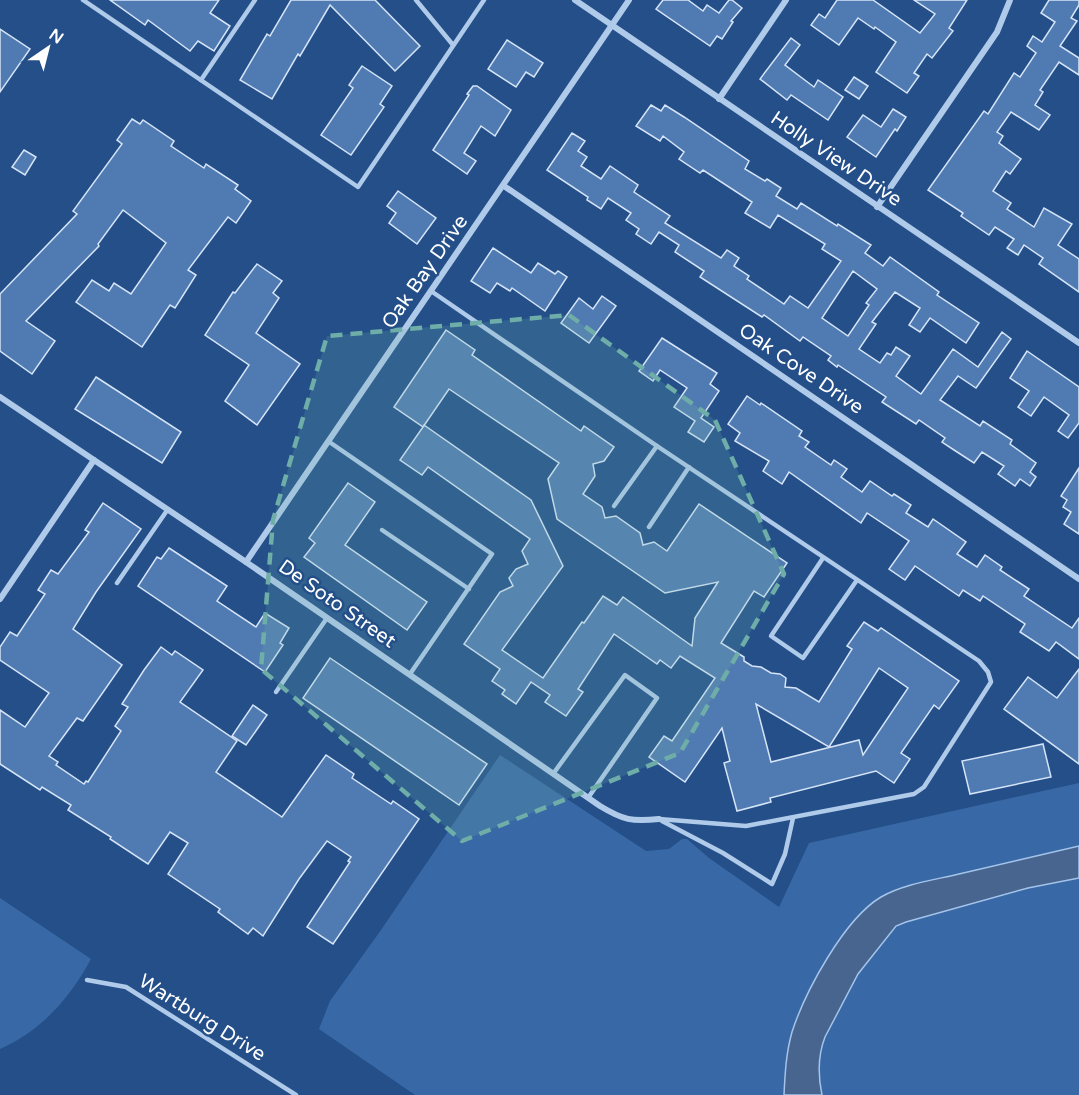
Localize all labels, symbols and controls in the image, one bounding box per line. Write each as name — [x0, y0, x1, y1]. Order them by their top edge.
north arrow — [18, 18, 78, 78]
text: N — [45, 25, 67, 48]
street label: Holly View Drive — [766, 106, 906, 212]
street label: Oak Bay Drive — [377, 210, 473, 334]
street label: Oak Cove Drive — [734, 318, 868, 420]
street label: De Soto Street — [274, 555, 401, 653]
street label: Wartburg Drive — [134, 969, 270, 1067]

